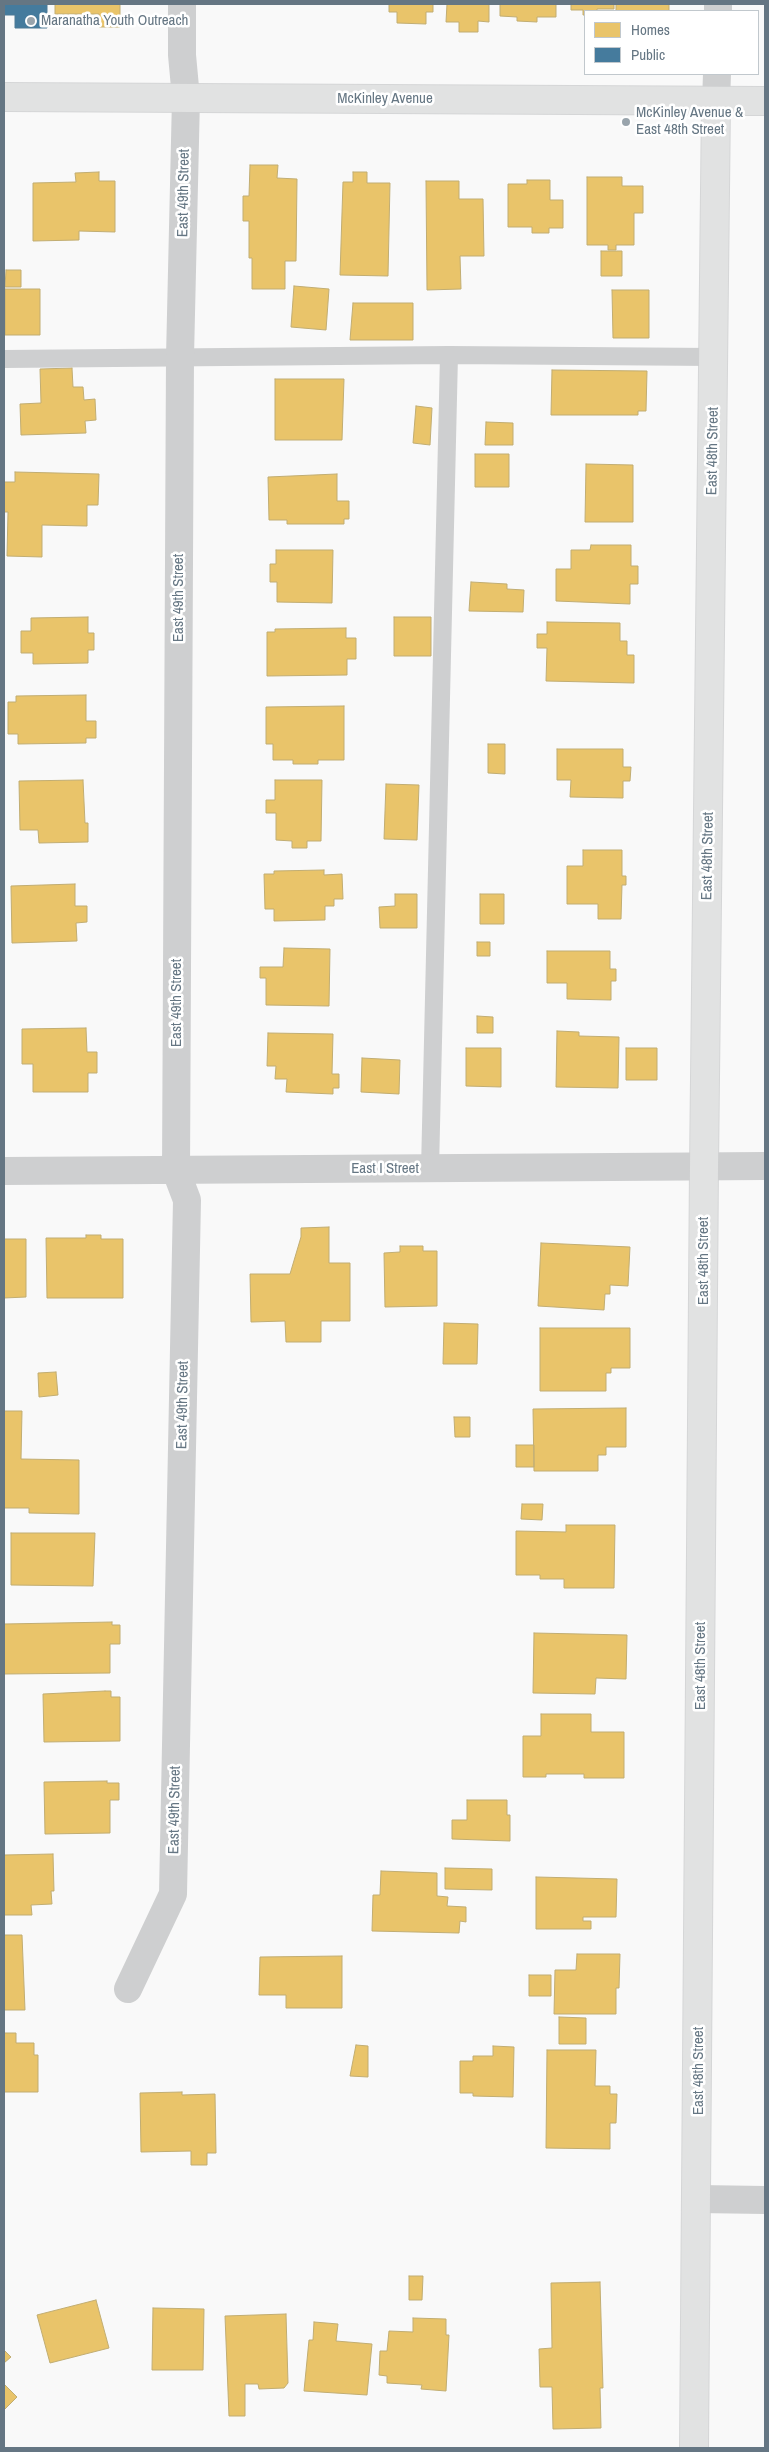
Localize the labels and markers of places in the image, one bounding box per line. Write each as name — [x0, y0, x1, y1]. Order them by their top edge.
place label: Maranatha Youth Outreach — [41, 12, 188, 30]
marker: Maranatha Youth Outreach — [25, 15, 37, 27]
place label: McKinley Avenue & East 48th Street — [636, 104, 743, 139]
marker: McKinley Avenue & East 48th Street — [620, 116, 632, 128]

